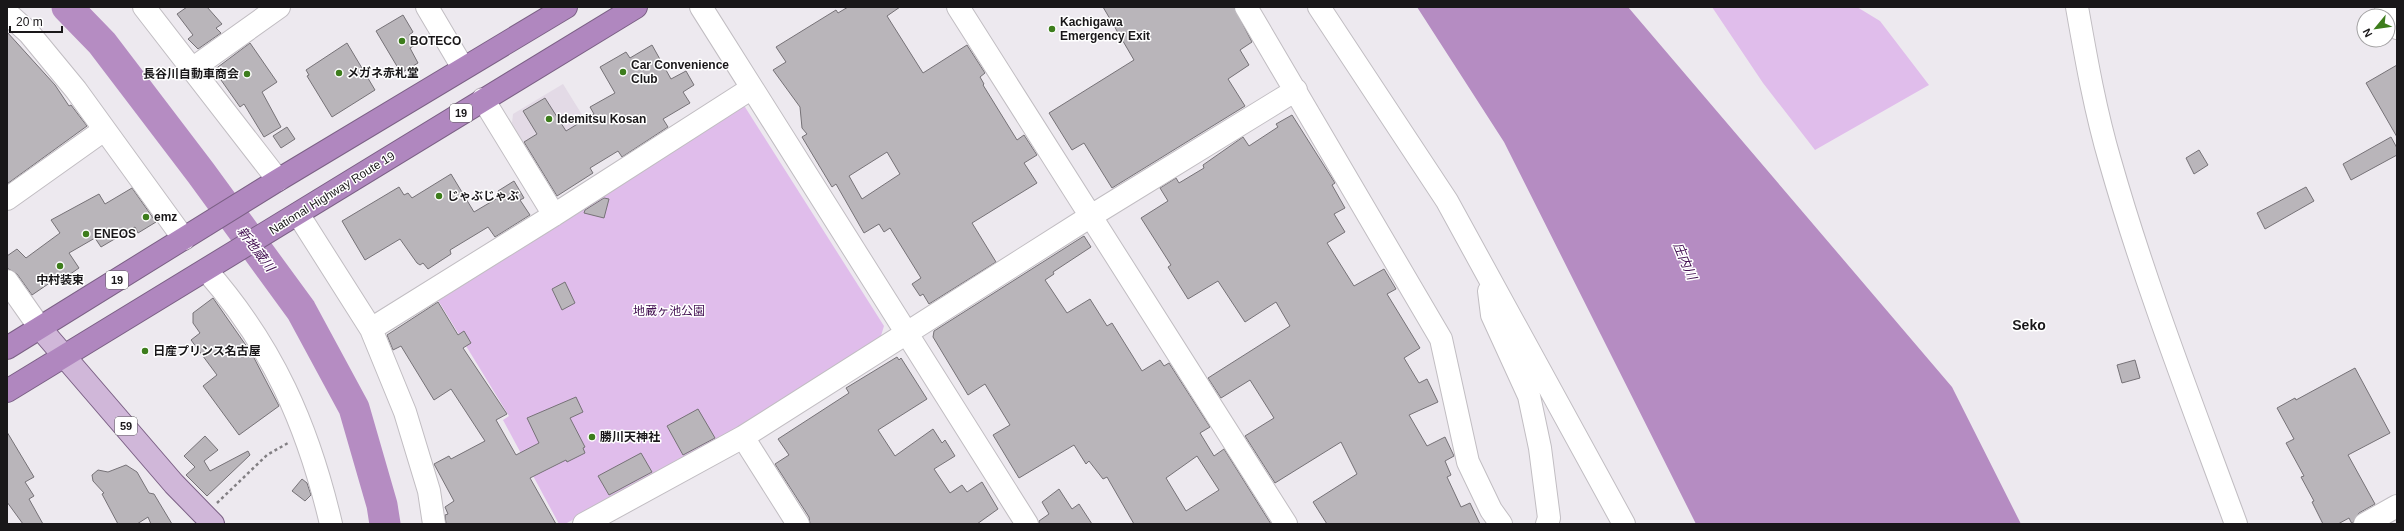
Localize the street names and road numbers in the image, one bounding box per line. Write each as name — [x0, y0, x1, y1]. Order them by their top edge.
road number: 19 — [450, 104, 472, 122]
street label: National Highway Route 19 — [267, 148, 398, 237]
road number: 19 — [106, 271, 128, 289]
road number: 59 — [115, 417, 137, 435]

